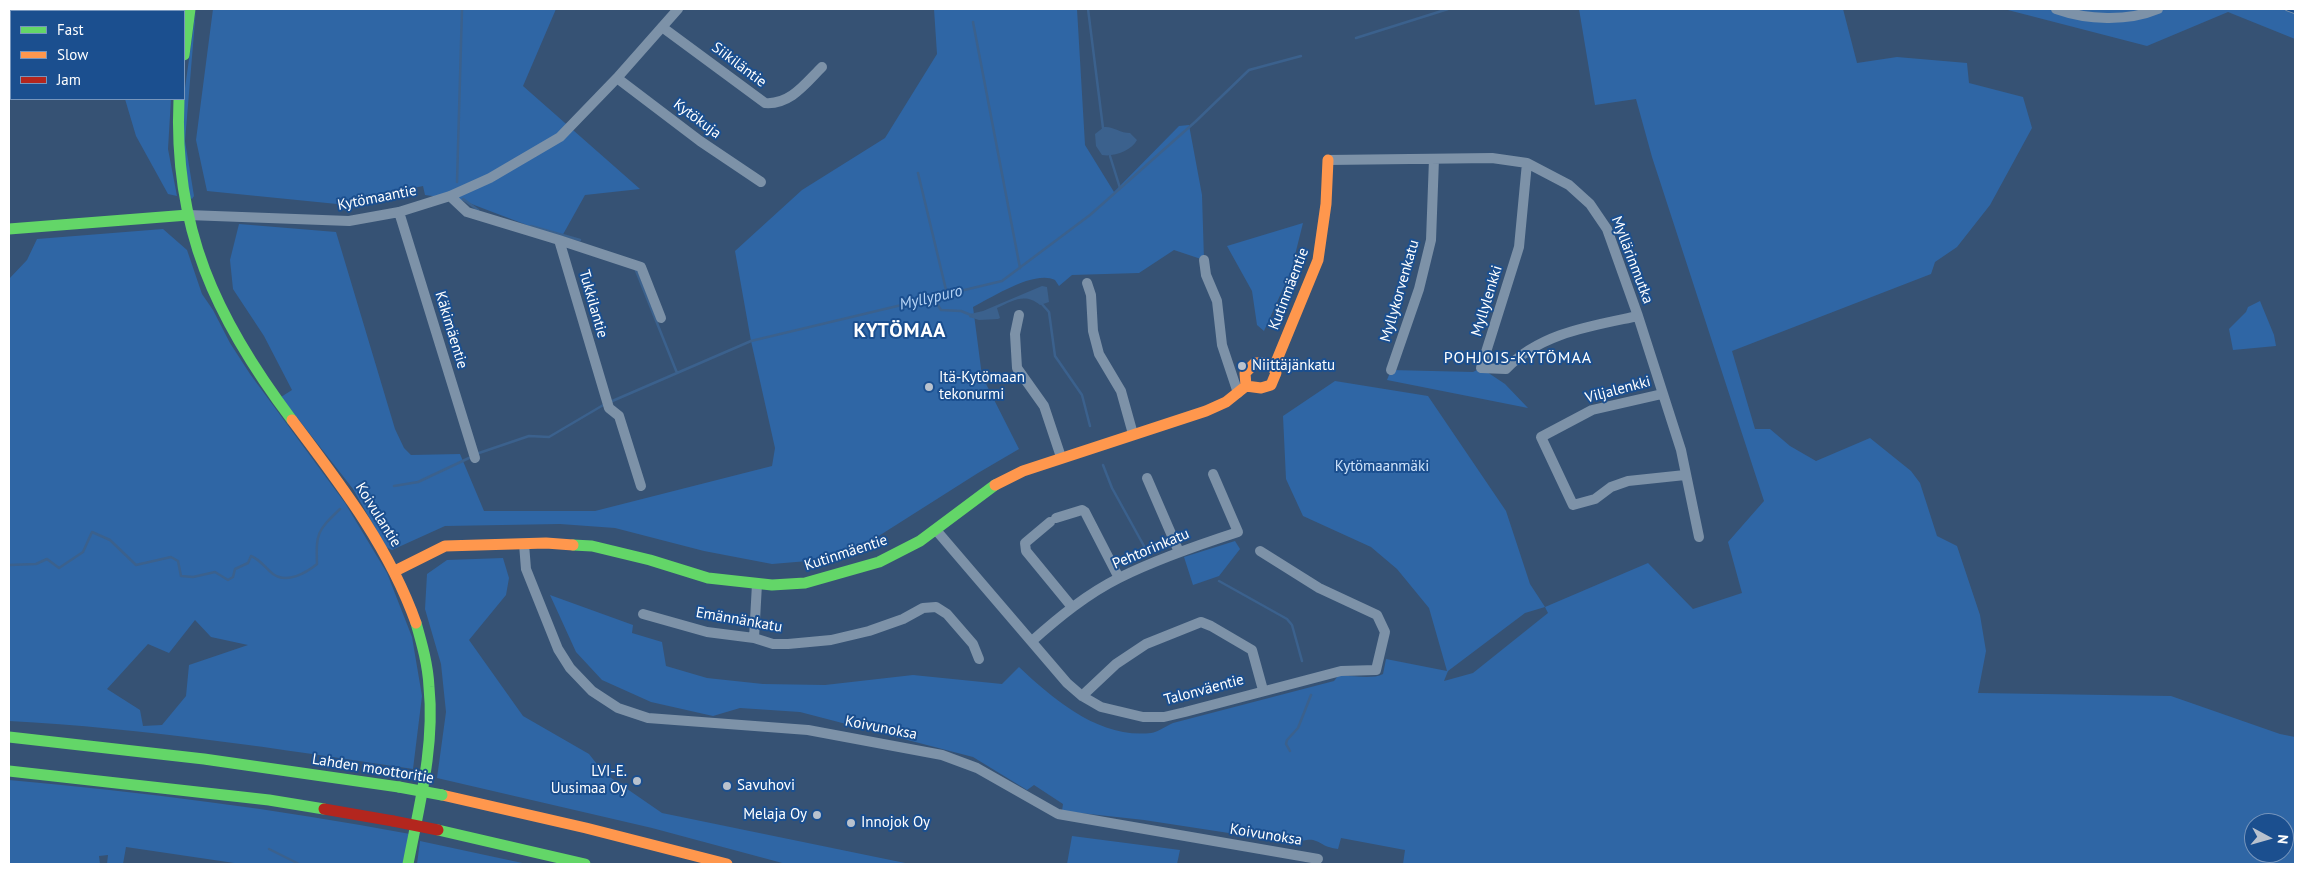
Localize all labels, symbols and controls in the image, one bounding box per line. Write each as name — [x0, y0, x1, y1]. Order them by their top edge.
legend — [10, 10, 185, 100]
text: Fast — [57, 20, 84, 39]
street label: Siikiläntie — [708, 39, 770, 91]
text: Slow — [57, 45, 88, 64]
text: Jam — [57, 70, 81, 89]
street label: Kytökuja — [670, 95, 724, 143]
street label: Kytömaantie — [336, 182, 418, 214]
street label: Myllärinmutka — [1607, 214, 1657, 306]
street label: Myllykorvenkatu — [1377, 238, 1423, 344]
street label: Kutinmäentie — [1265, 245, 1313, 333]
street label: Myllylenkki — [1468, 263, 1506, 339]
street label: Tukkilantie — [575, 268, 611, 340]
water label: Myllypuro — [898, 281, 964, 315]
street label: Käkimäentie — [431, 289, 471, 371]
district label: KYTÖMAA — [853, 319, 947, 343]
district label: POHJOIS-KYTÖMAA — [1442, 348, 1594, 368]
place label: Niittäjänkatu — [1252, 357, 1335, 375]
marker: Niittäjänkatu — [1236, 360, 1248, 372]
place label: Itä-Kytömaan tekonurmi — [939, 369, 1025, 404]
street label: Viljalenkki — [1583, 373, 1653, 407]
marker: Itä-Kytömaan tekonurmi — [923, 381, 935, 393]
park label: Kytömaanmäki — [1335, 458, 1429, 476]
street label: Koivulantie — [351, 479, 405, 551]
street label: Pehtorinkatu — [1110, 525, 1192, 573]
street label: Kutinmäentie — [802, 531, 890, 575]
street label: Emännänkatu — [694, 604, 784, 636]
street label: Talonväentie — [1162, 671, 1246, 709]
street label: Koivunoksa — [843, 712, 919, 744]
street label: Lahden moottoritie — [311, 750, 435, 788]
place label: LVI-E. Uusimaa Oy — [551, 763, 627, 798]
marker: LVI-E. Uusimaa Oy — [631, 775, 643, 787]
place label: Savuhovi — [737, 777, 795, 795]
marker: Savuhovi — [721, 780, 733, 792]
place label: Melaja Oy — [743, 806, 807, 824]
marker: Melaja Oy — [811, 809, 823, 821]
north arrow — [2244, 813, 2294, 863]
place label: Innojok Oy — [861, 814, 930, 832]
marker: Innojok Oy — [845, 817, 857, 829]
street label: Koivunoksa — [1229, 820, 1303, 850]
text: N — [2273, 834, 2292, 845]

